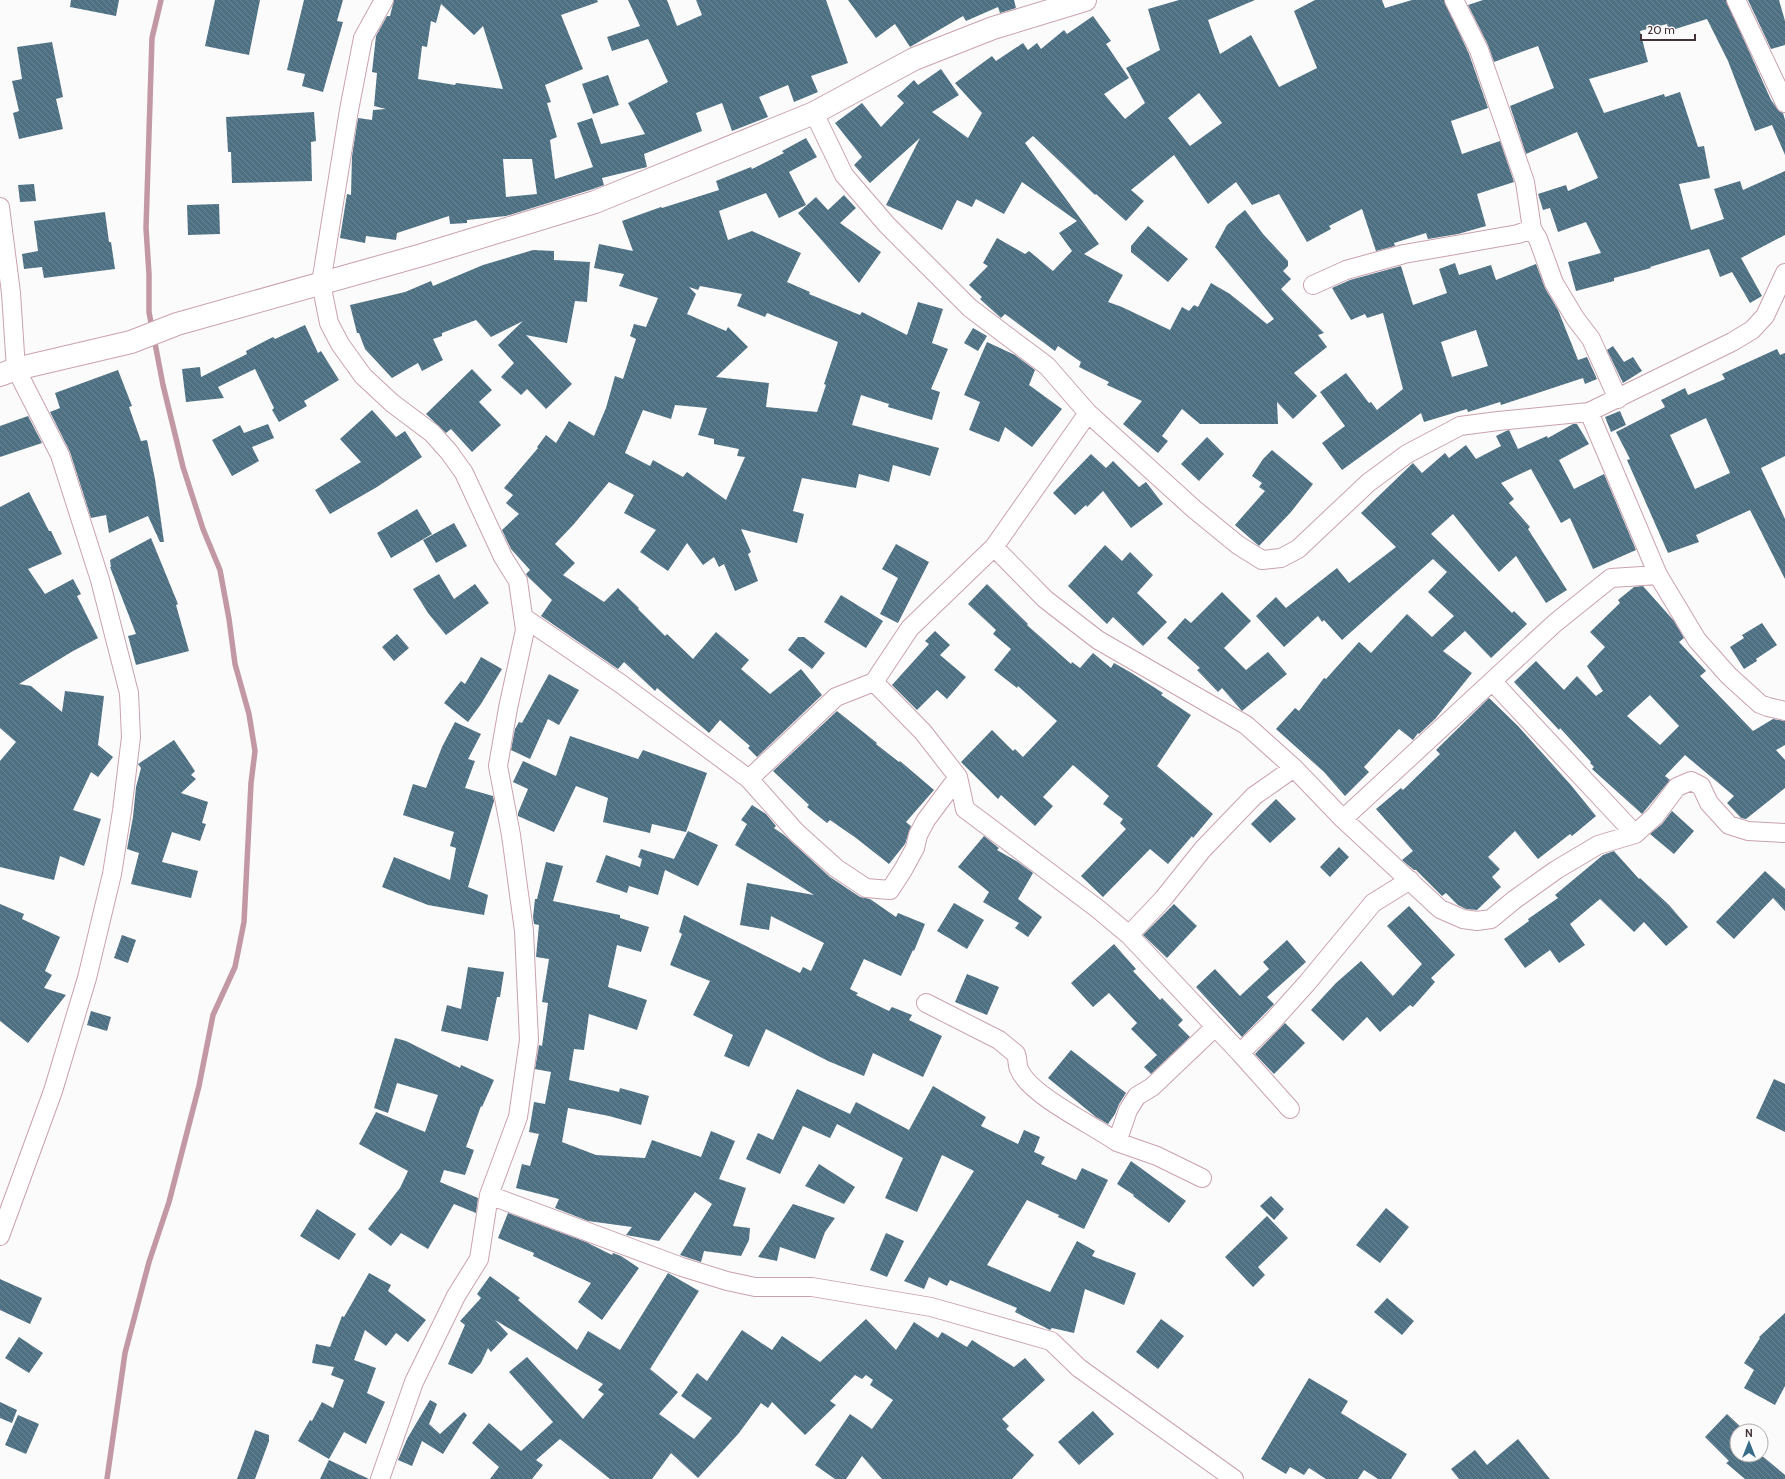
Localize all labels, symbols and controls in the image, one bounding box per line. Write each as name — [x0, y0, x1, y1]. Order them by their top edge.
scale bar — [1641, 16, 1695, 42]
text: 20 m — [1647, 22, 1675, 37]
north arrow — [1729, 1423, 1769, 1463]
text: N — [1745, 1426, 1753, 1440]

